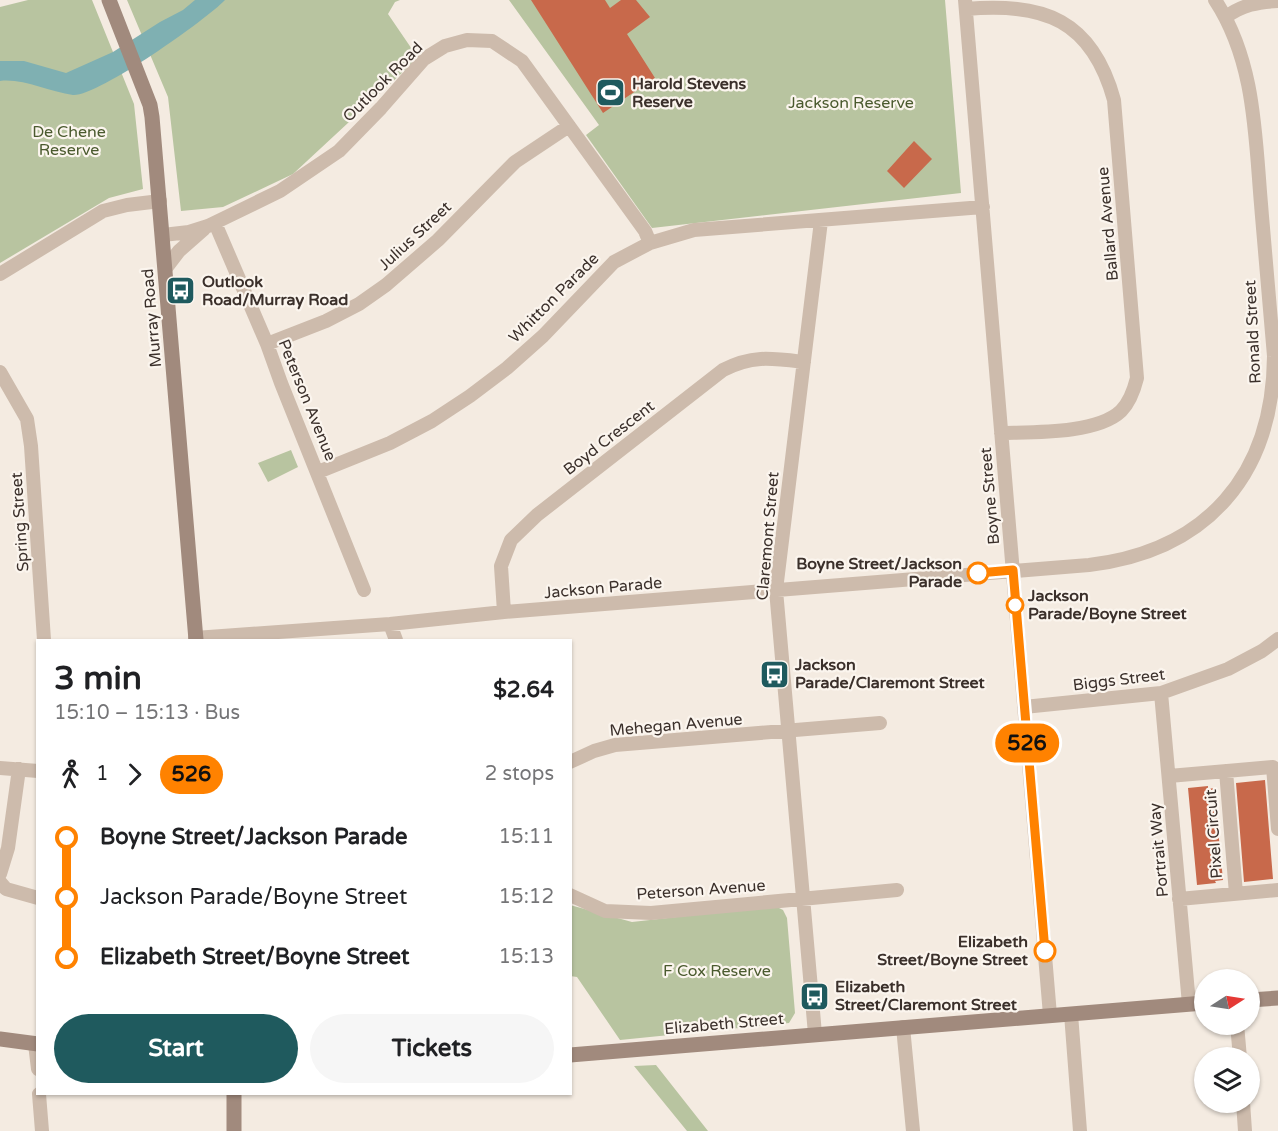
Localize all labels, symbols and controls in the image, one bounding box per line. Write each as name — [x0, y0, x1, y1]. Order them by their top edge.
street label: Outlook Road — [339, 38, 427, 126]
place label: Harold Stevens Reserve — [632, 74, 747, 112]
sports icon: Harold Stevens Reserve — [595, 77, 627, 109]
park label: Jackson Reserve — [788, 93, 914, 113]
park label: De Chene Reserve — [32, 122, 106, 160]
street label: Ballard Avenue — [1093, 166, 1123, 282]
street label: Julius Street — [374, 197, 456, 275]
street label: Whitton Parade — [505, 249, 603, 347]
street label: Murray Road — [138, 268, 166, 368]
place label: Outlook Road/Murray Road — [202, 272, 348, 310]
bus stop icon: Outlook Road/Murray Road — [165, 275, 197, 307]
street label: Ronald Street — [1240, 280, 1266, 384]
street label: Peterson Avenue — [273, 336, 341, 464]
street label: Boyd Crescent — [559, 396, 659, 480]
street label: Boyne Street — [976, 446, 1004, 546]
street label: Claremont Street — [752, 471, 784, 601]
street label: Spring Street — [7, 472, 33, 572]
place label: Boyne Street/Jackson Parade — [796, 554, 962, 592]
marker: Boyne Street/Jackson Parade — [967, 562, 989, 584]
street label: Jackson Parade — [543, 573, 663, 603]
place label: Jackson Parade/Boyne Street — [1027, 586, 1187, 624]
marker: Jackson Parade/Boyne Street — [1006, 596, 1024, 614]
place label: Jackson Parade/Claremont Street — [794, 655, 986, 693]
bus stop icon: Jackson Parade/Claremont Street — [758, 658, 790, 690]
text: 3 min — [54, 659, 142, 698]
street label: Biggs Street — [1072, 664, 1166, 696]
text: $2.64 — [493, 677, 554, 703]
text: 15:10 – 15:13 · Bus — [54, 701, 240, 725]
street label: Mehegan Avenue — [609, 709, 743, 741]
line badge: 526 — [992, 724, 1062, 762]
text: 526 — [1007, 731, 1047, 756]
icon: walk — [54, 758, 87, 791]
icon: forward — [118, 758, 151, 791]
text: 1 — [96, 762, 109, 786]
text: 526 — [172, 762, 211, 787]
text: 2 stops — [485, 762, 554, 786]
street label: Pixel Circuit — [1201, 789, 1227, 879]
street label: Portrait Way — [1145, 801, 1173, 898]
text: Boyne Street/Jackson Parade — [100, 824, 407, 850]
text: 15:11 — [499, 825, 554, 849]
street label: Peterson Avenue — [636, 876, 766, 904]
text: Jackson Parade/Boyne Street — [100, 884, 407, 910]
text: 15:12 — [499, 885, 554, 909]
place label: Elizabeth Street/Boyne Street — [877, 932, 1029, 970]
marker: Elizabeth Street/Boyne Street — [1034, 940, 1056, 962]
text: Elizabeth Street/Boyne Street — [100, 944, 409, 970]
text: 15:13 — [499, 945, 554, 969]
park label: F Cox Reserve — [663, 961, 771, 981]
north arrow — [1194, 969, 1260, 1035]
map controls — [1194, 969, 1260, 1113]
place label: Elizabeth Street/Claremont Street — [835, 977, 1018, 1015]
bus stop icon: Elizabeth Street/Claremont Street — [798, 980, 830, 1012]
street label: Elizabeth Street — [663, 1009, 785, 1039]
button: Start — [54, 1014, 298, 1083]
button: Tickets — [310, 1014, 554, 1083]
button: layers — [1194, 1047, 1260, 1113]

